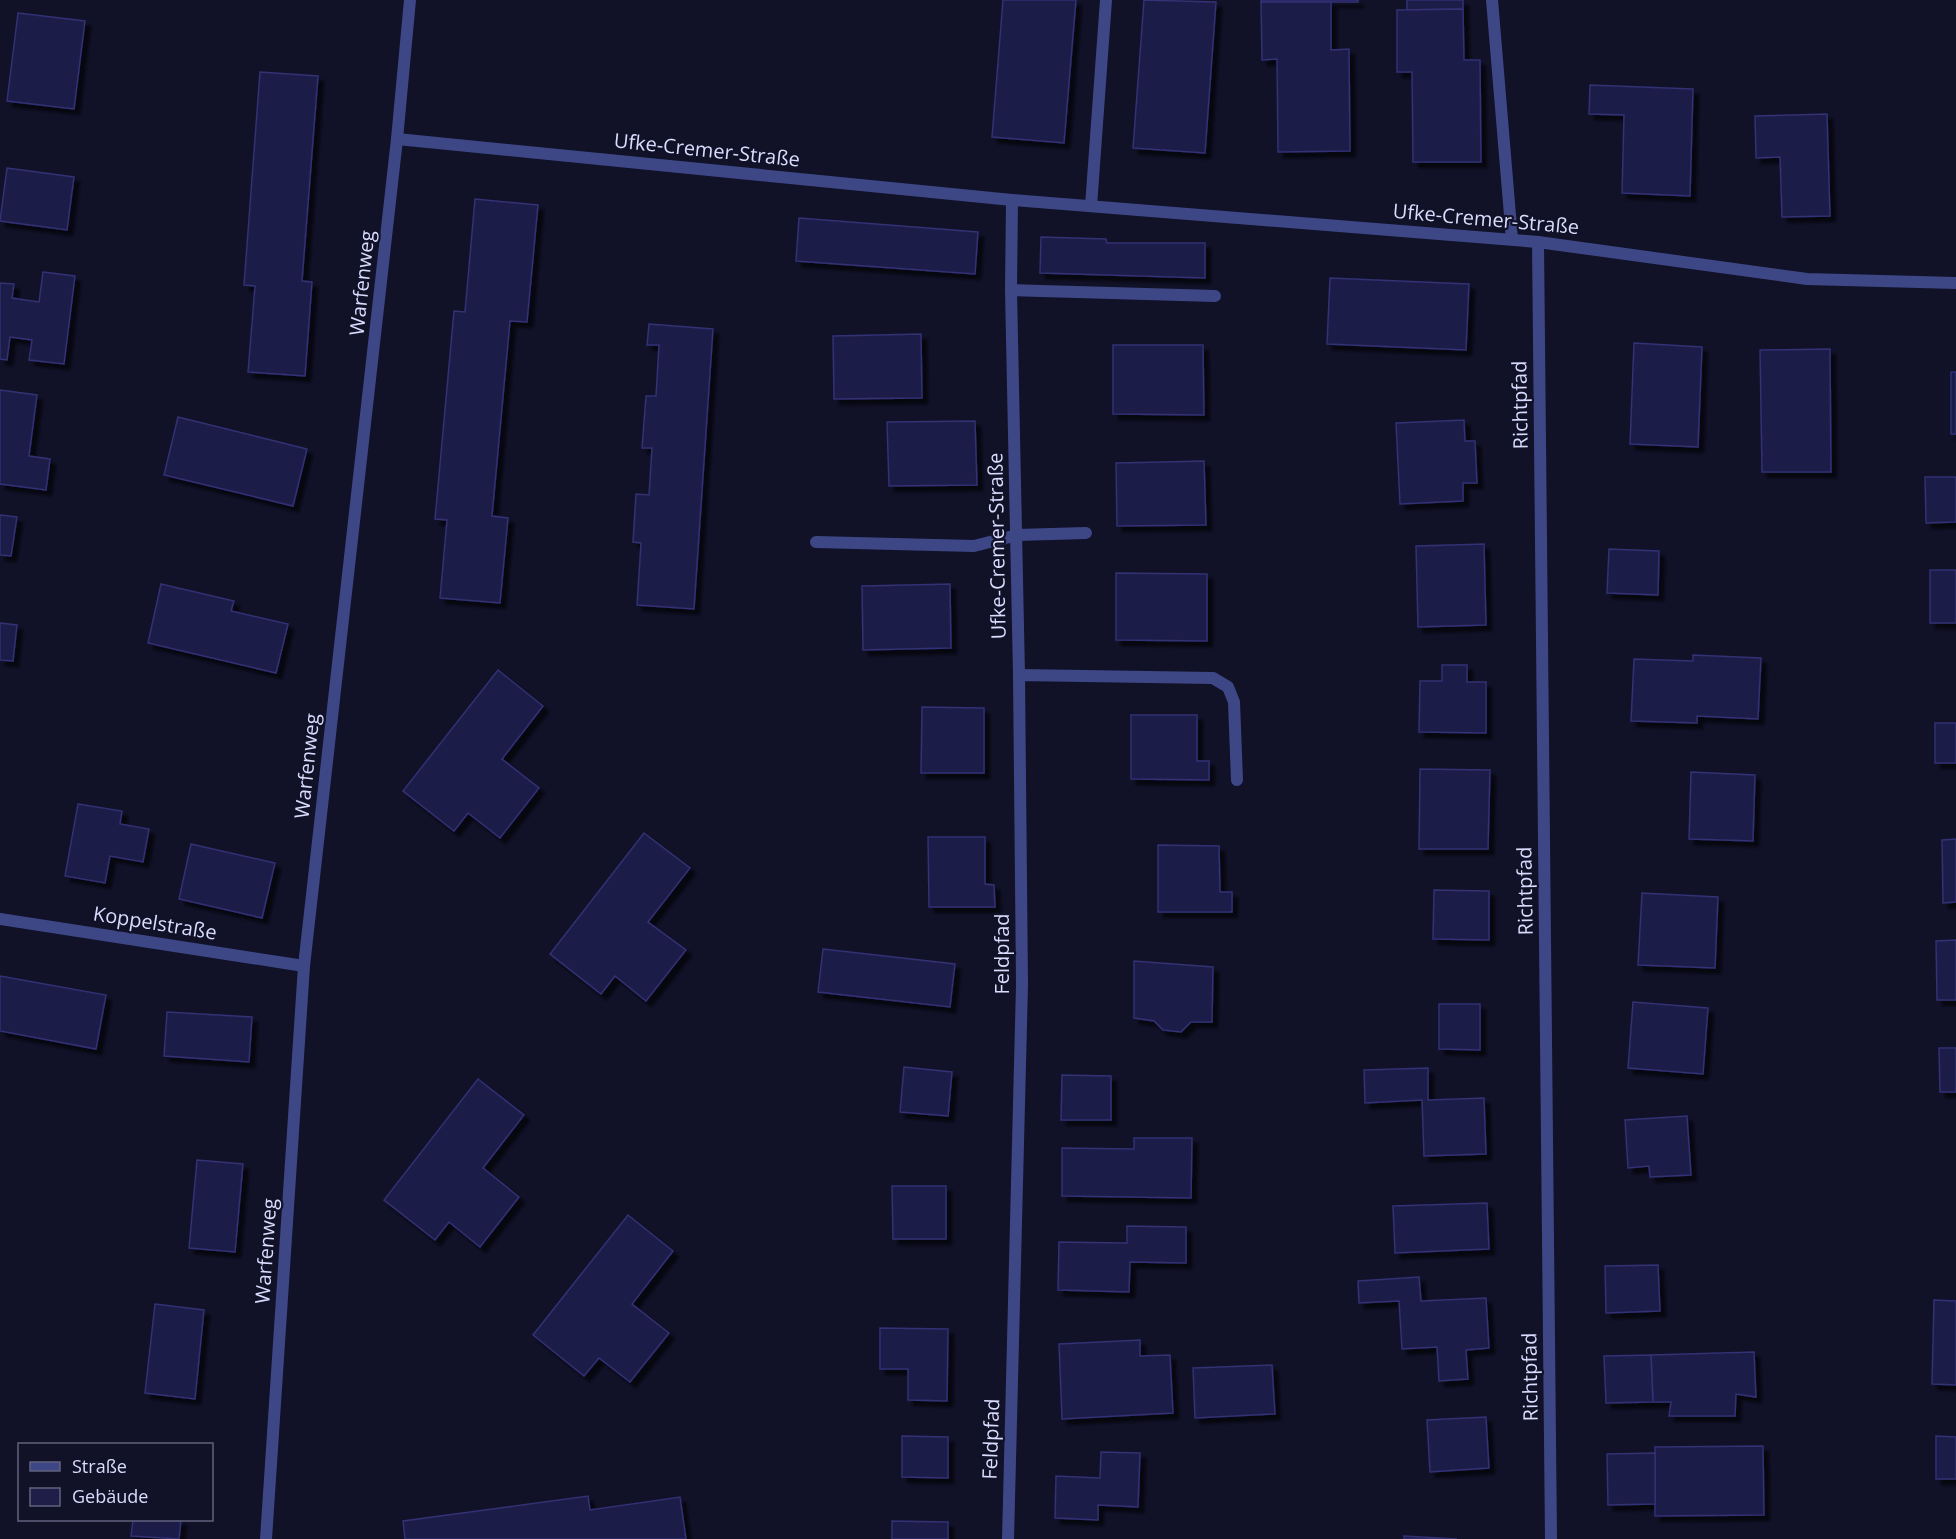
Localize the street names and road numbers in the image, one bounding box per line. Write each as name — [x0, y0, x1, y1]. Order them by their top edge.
street label: Ufke-Cremer-Straße — [613, 126, 801, 173]
street label: Ufke-Cremer-Straße — [1392, 197, 1580, 240]
street label: Warfenweg — [343, 229, 380, 337]
street label: Richtpfad — [1505, 360, 1534, 450]
street label: Ufke-Cremer-Straße — [981, 452, 1012, 640]
street label: Warfenweg — [288, 712, 325, 820]
street label: Richtpfad — [1510, 846, 1539, 936]
street label: Koppelstraße — [91, 899, 219, 946]
street label: Feldpfad — [988, 913, 1015, 995]
street label: Warfenweg — [248, 1197, 283, 1305]
street label: Richtpfad — [1515, 1332, 1544, 1422]
street label: Feldpfad — [976, 1398, 1005, 1480]

